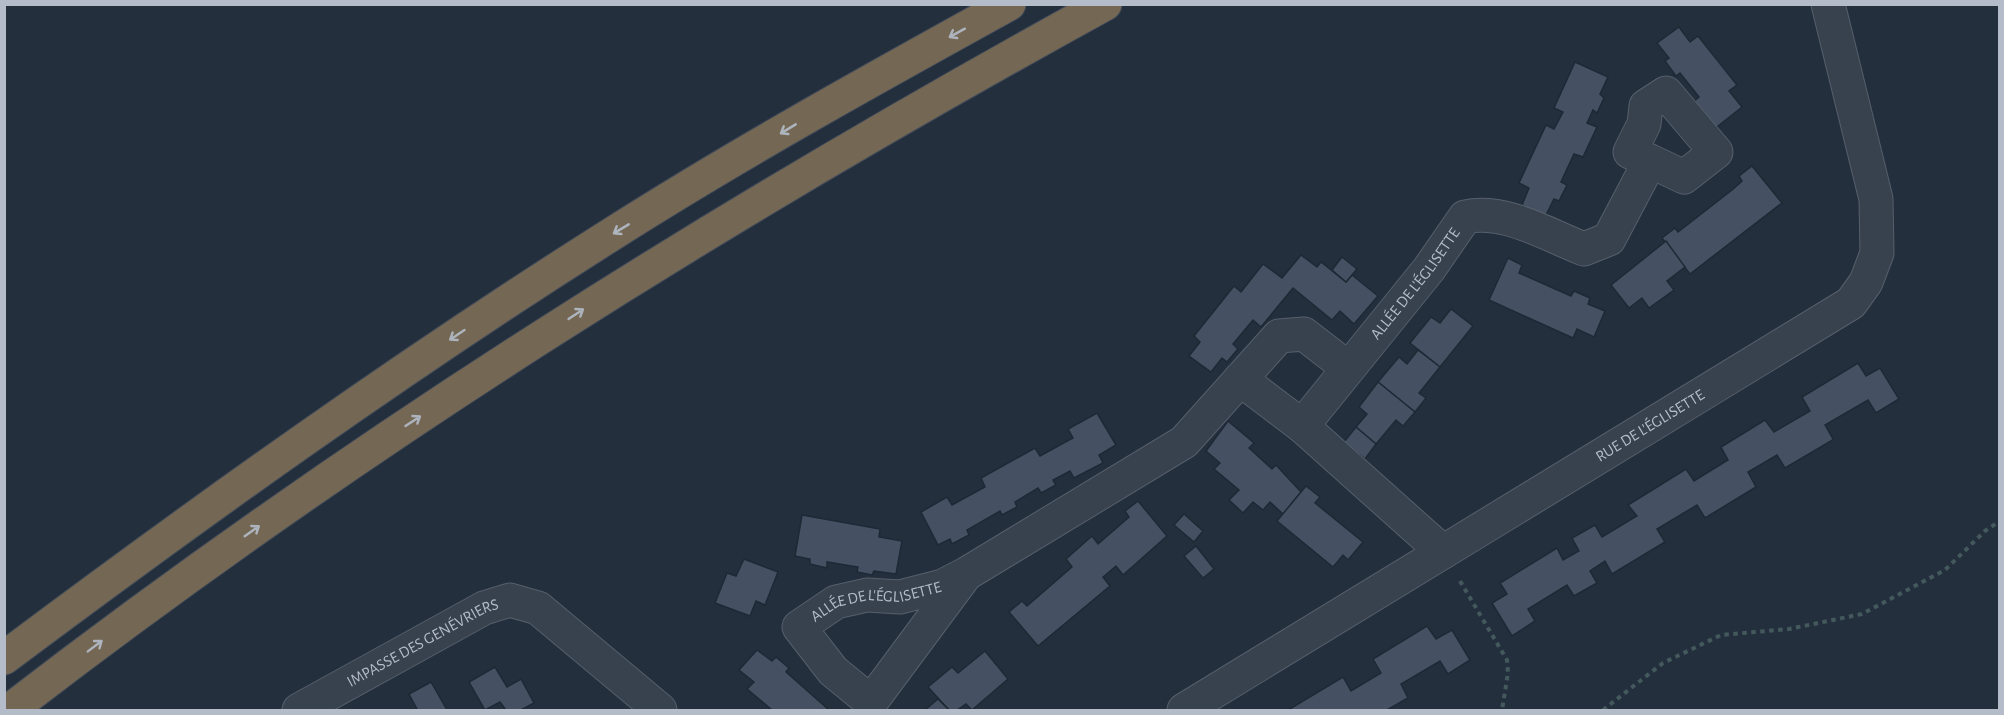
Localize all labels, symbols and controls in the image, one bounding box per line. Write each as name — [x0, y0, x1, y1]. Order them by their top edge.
one-way arrow — [949, 28, 967, 39]
one-way arrow — [780, 123, 797, 135]
one-way arrow — [612, 223, 629, 235]
street label: ALLÉE DE L'ÉGLISETTE — [1368, 225, 1463, 342]
one-way arrow — [568, 308, 584, 320]
one-way arrow — [449, 329, 466, 341]
street label: RUE DE L'ÉGLISETTE — [1593, 386, 1707, 465]
one-way arrow — [404, 414, 421, 426]
one-way arrow — [244, 525, 260, 537]
street label: ALLÉE DE L'ÉGLISETTE — [808, 579, 943, 625]
street label: IMPASSE DES GENÉVRIERS — [344, 596, 500, 690]
one-way arrow — [87, 640, 103, 652]

